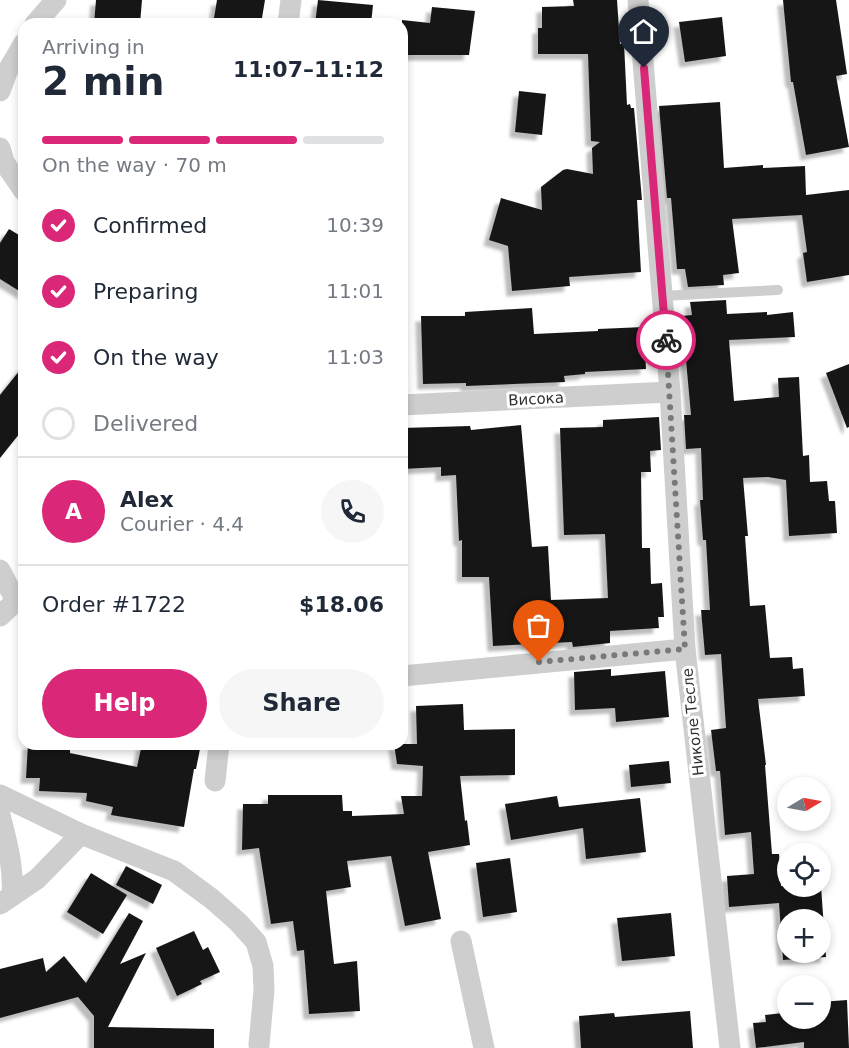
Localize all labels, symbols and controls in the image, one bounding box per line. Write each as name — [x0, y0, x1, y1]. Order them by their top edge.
pin — [618, 6, 669, 68]
icon: home — [627, 15, 660, 48]
text: Arriving in — [42, 35, 145, 59]
text: 11:07–11:12 — [233, 57, 384, 82]
text: 2 min — [42, 59, 164, 104]
text: On the way · 70 m — [42, 153, 227, 177]
icon: check — [42, 209, 75, 242]
text: Confirmed — [93, 213, 207, 238]
text: 10:39 — [326, 213, 384, 237]
icon: check — [42, 275, 75, 308]
text: Preparing — [93, 279, 199, 304]
text: 11:01 — [326, 279, 384, 303]
courier — [636, 310, 696, 370]
icon: bike — [650, 324, 683, 357]
icon: check — [42, 341, 75, 374]
text: On the way — [93, 345, 219, 370]
text: 11:03 — [326, 345, 384, 369]
street label: Висока — [508, 389, 564, 409]
text: Delivered — [93, 411, 198, 436]
button: phone — [321, 480, 384, 543]
text: Alex — [120, 487, 174, 512]
text: A — [65, 499, 82, 524]
text: Courier · 4.4 — [120, 512, 244, 536]
text: Order #1722 — [42, 592, 186, 617]
text: $18.06 — [299, 592, 384, 617]
pin — [513, 600, 564, 662]
icon: bag — [522, 609, 555, 642]
street label: Николе Тесле — [678, 667, 708, 777]
button: Help — [42, 669, 207, 738]
button: Share — [219, 669, 384, 738]
north arrow — [777, 777, 831, 831]
map controls — [777, 777, 831, 1029]
button: locate — [777, 843, 831, 897]
button: + — [777, 909, 831, 963]
button: − — [777, 975, 831, 1029]

